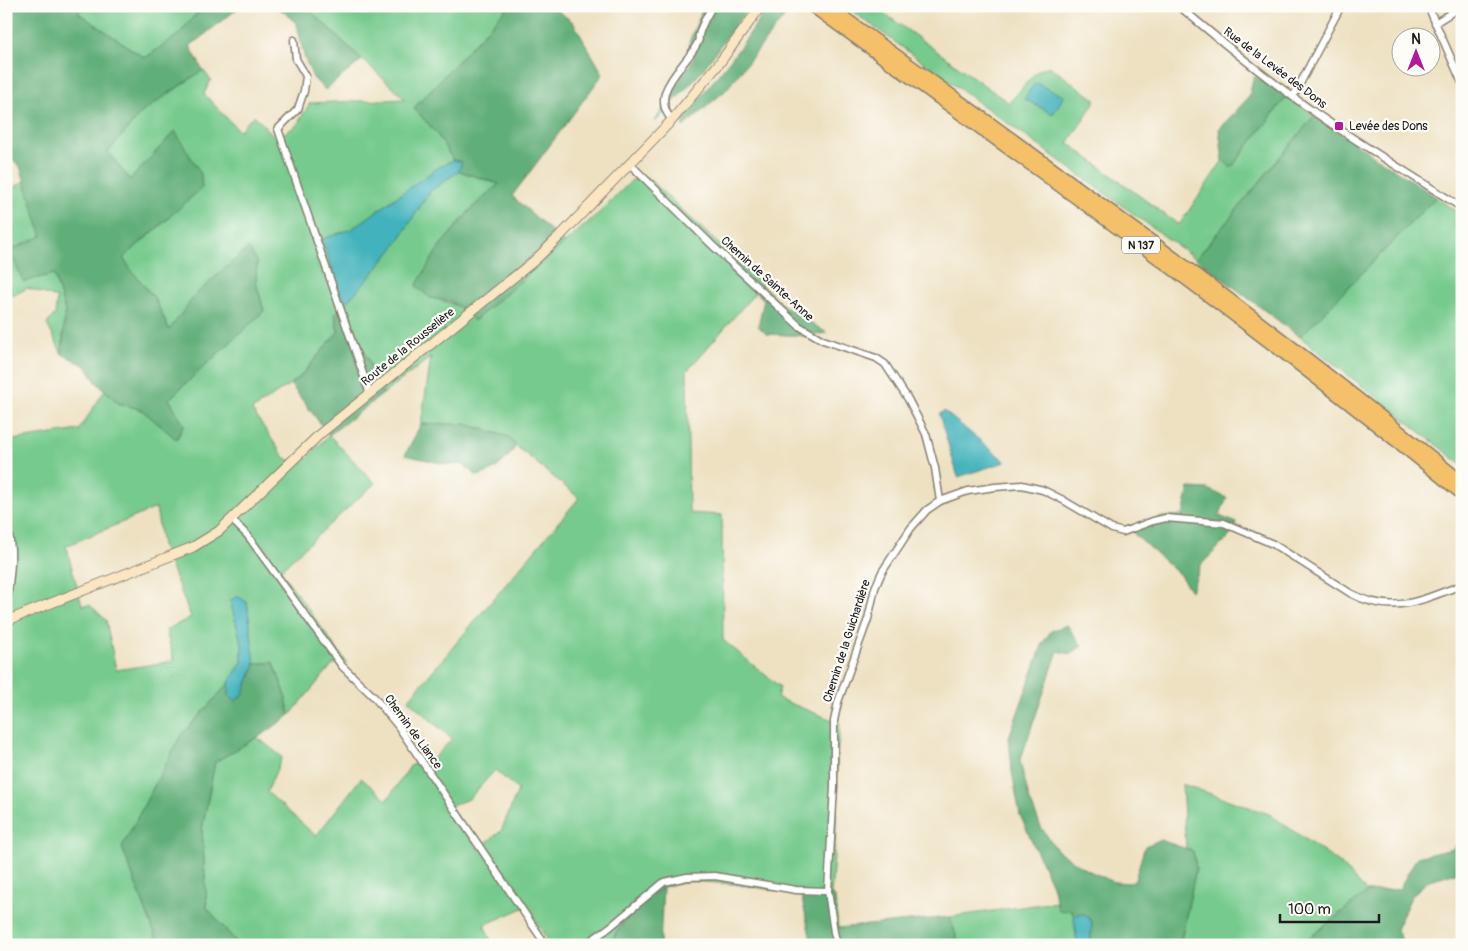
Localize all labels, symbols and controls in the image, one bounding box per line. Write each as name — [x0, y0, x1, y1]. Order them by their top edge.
street label: Rue de la Levée des Dons — [1220, 24, 1330, 112]
north arrow — [1390, 28, 1440, 78]
text: N — [1411, 31, 1421, 48]
place label: Levée des Dons — [1349, 119, 1428, 134]
marker: Levée des Dons — [1333, 120, 1345, 132]
street label: Chemin de Sainte-Anne — [717, 233, 817, 325]
road number: N 137 — [1122, 236, 1160, 254]
street label: Route de la Rousselière — [358, 305, 458, 389]
street label: Chemin de la Guichardière — [820, 578, 874, 704]
street label: Chemin de Liance — [381, 692, 445, 772]
scale bar — [1280, 891, 1379, 923]
text: 100 m — [1288, 900, 1331, 919]

